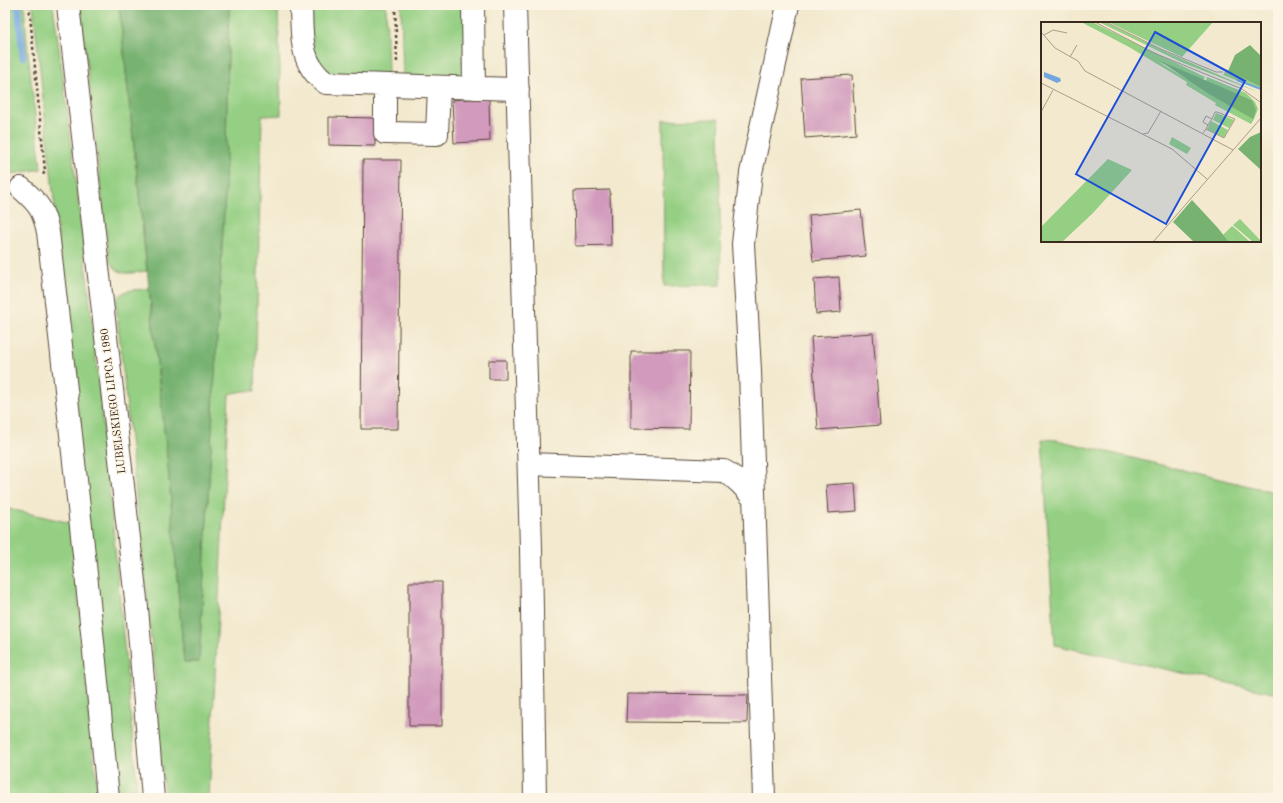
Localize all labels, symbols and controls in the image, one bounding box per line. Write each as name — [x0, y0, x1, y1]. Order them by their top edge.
inset map — [1041, 22, 1261, 242]
street label: LUBELSKIEGO LIPCA 1980 — [100, 328, 128, 474]

